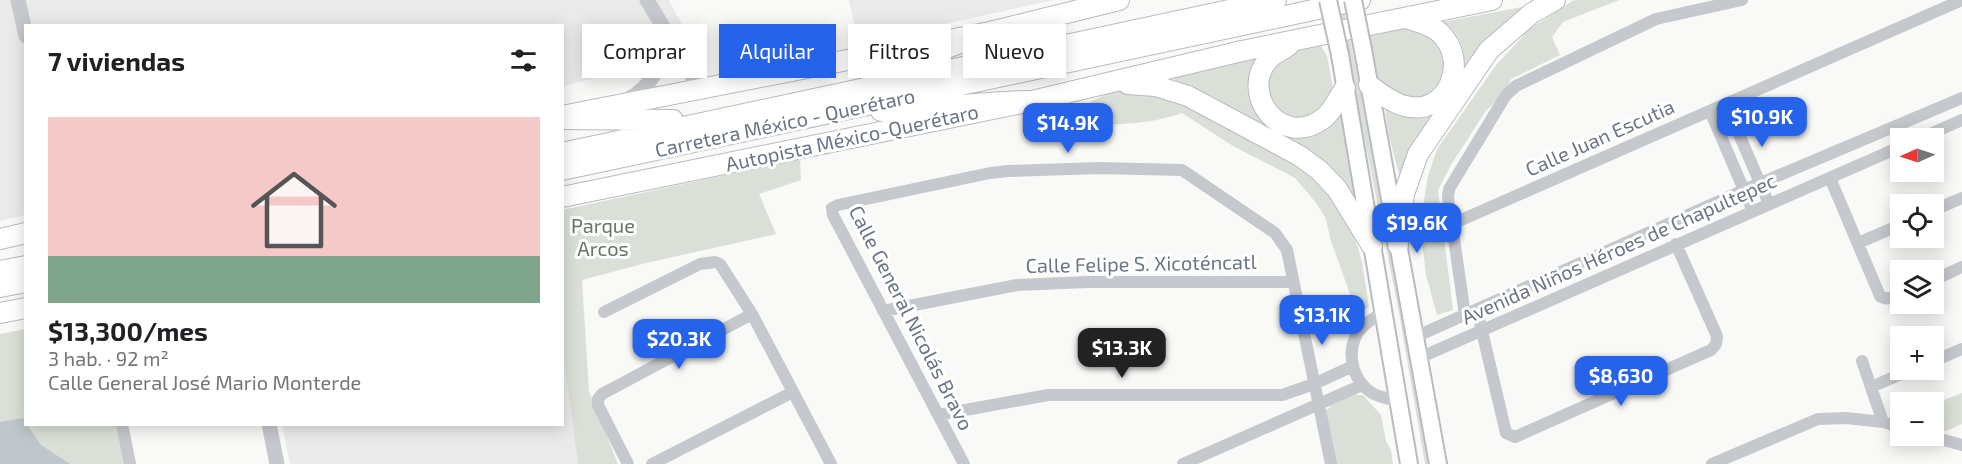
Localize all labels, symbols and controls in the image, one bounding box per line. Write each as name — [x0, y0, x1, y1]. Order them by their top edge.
chip: Comprar — [582, 24, 707, 78]
chip: Alquilar — [719, 24, 836, 78]
chip: Filtros — [848, 24, 951, 78]
chip: Nuevo — [963, 24, 1066, 78]
icon: filters — [507, 44, 540, 77]
text: 7 viviendas — [48, 45, 185, 76]
street label: Carretera México - Querétaro — [653, 83, 917, 161]
street label: Calle Juan Escutia — [1521, 93, 1678, 181]
pin: $10.9K — [1713, 97, 1811, 148]
street label: Autopista México-Querétaro — [723, 98, 981, 176]
pin: $14.9K — [1019, 103, 1117, 154]
text: $10.9K — [1731, 104, 1793, 128]
text: $14.9K — [1037, 110, 1099, 134]
north arrow — [1890, 128, 1944, 182]
map controls — [1890, 128, 1944, 446]
icon: home — [240, 156, 348, 264]
street label: Avenida Niños Héroes de Chapultepec — [1458, 167, 1780, 329]
button: locate — [1890, 194, 1944, 248]
street label: Calle General Nicolás Bravo — [845, 201, 979, 434]
pin: $19.6K — [1368, 203, 1466, 254]
text: $19.6K — [1386, 210, 1448, 234]
park label: Parque Arcos — [571, 213, 635, 260]
street label: Calle Felipe S. Xicoténcatl — [1025, 249, 1257, 277]
button: layers — [1890, 260, 1944, 314]
pin: $13.1K — [1273, 295, 1371, 346]
text: $13.1K — [1294, 302, 1350, 326]
text: $13,300/mes — [48, 315, 208, 346]
pin: $20.3K — [630, 319, 728, 370]
text: $20.3K — [647, 326, 711, 350]
button: + — [1890, 326, 1944, 380]
pin: $13.3K — [1073, 328, 1171, 379]
text: $13.3K — [1092, 335, 1152, 359]
text: 3 hab. · 92 m² — [48, 346, 169, 370]
pin: $8,630 — [1572, 356, 1670, 407]
text: $8,630 — [1589, 363, 1653, 387]
text: Calle General José Mario Monterde — [48, 370, 361, 394]
button: − — [1890, 392, 1944, 446]

